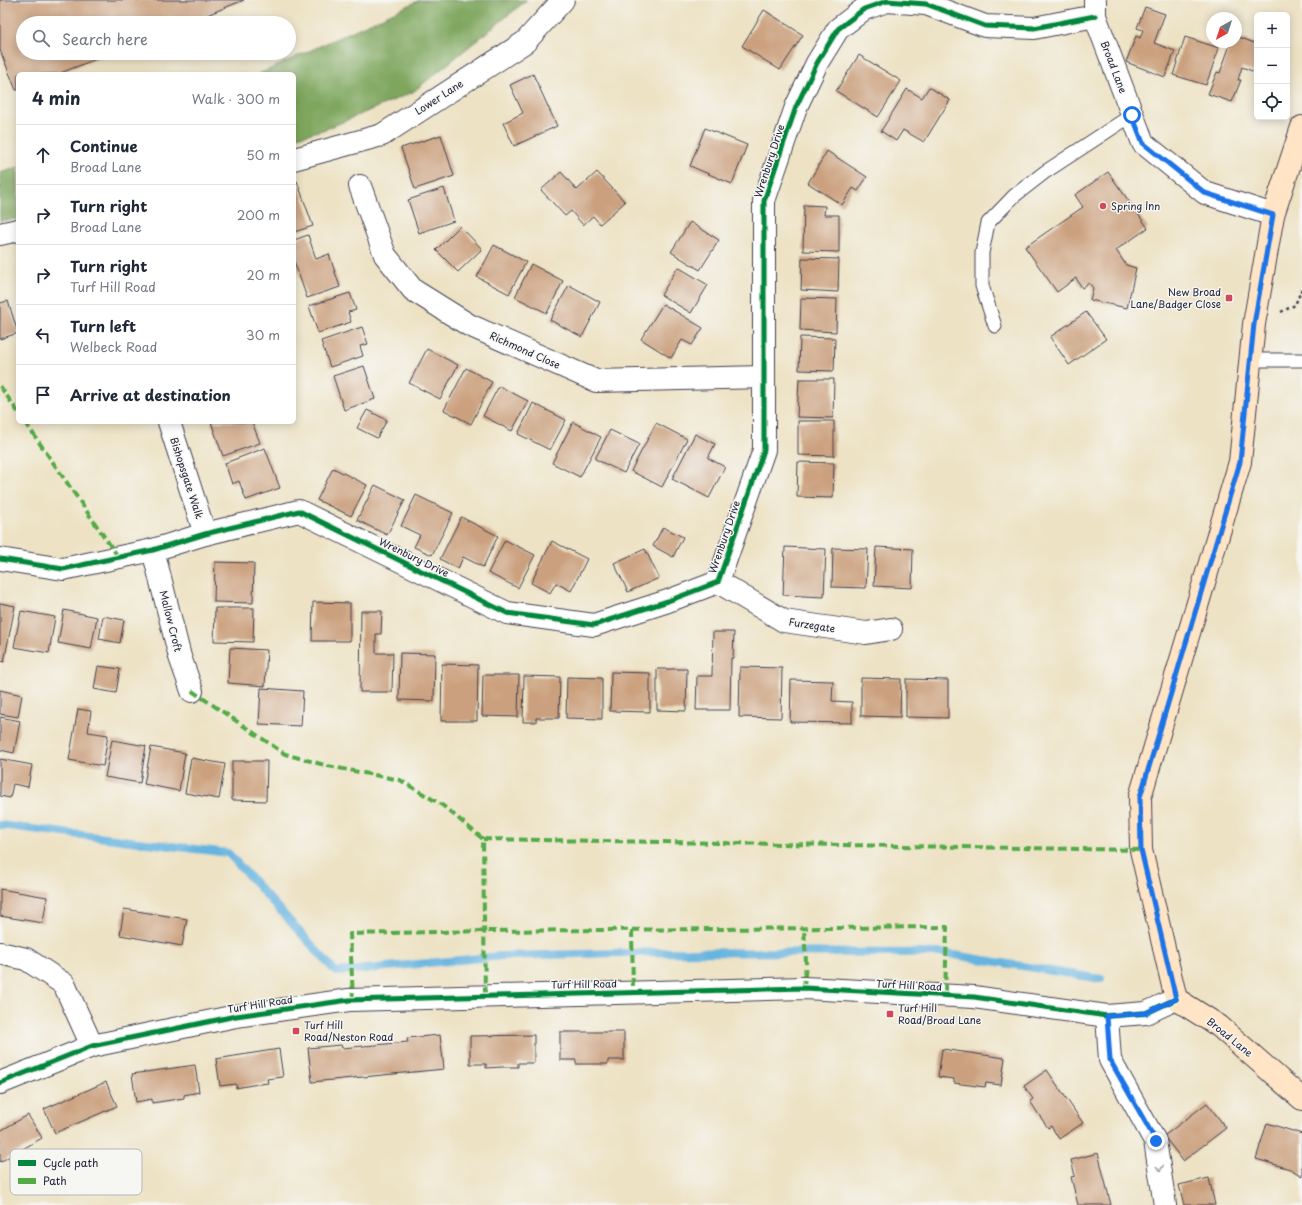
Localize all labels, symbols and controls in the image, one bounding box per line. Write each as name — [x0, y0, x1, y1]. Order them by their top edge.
north arrow — [1206, 12, 1242, 48]
map controls — [1254, 12, 1290, 120]
button: + — [1254, 12, 1290, 48]
search box — [16, 16, 296, 60]
icon: search — [30, 27, 52, 49]
text: Search here — [62, 27, 148, 50]
street label: Broad Lane — [1098, 38, 1131, 96]
button: − — [1254, 48, 1290, 84]
street label: Lower Lane — [412, 75, 466, 118]
button: locate — [1254, 84, 1290, 120]
text: 4 min — [32, 85, 80, 111]
text: Walk · 300 m — [192, 89, 280, 108]
route start — [1123, 106, 1141, 124]
street label: Wrenbury Drive — [750, 122, 787, 199]
text: Continue — [70, 134, 138, 157]
icon: ahead — [32, 144, 54, 166]
text: 50 m — [246, 145, 280, 164]
text: Broad Lane — [70, 157, 142, 176]
text: Turn right — [70, 194, 147, 217]
place label: Spring Inn — [1111, 198, 1160, 213]
marker: Spring Inn — [1098, 201, 1108, 211]
icon: right — [32, 204, 54, 226]
text: 200 m — [237, 205, 280, 224]
text: Broad Lane — [70, 217, 142, 236]
text: Turn right — [70, 254, 147, 277]
icon: right — [32, 264, 54, 286]
text: 20 m — [246, 265, 280, 284]
text: Turf Hill Road — [70, 277, 156, 296]
place label: New Broad Lane/Badger Close — [1131, 284, 1221, 311]
marker: New Broad Lane/Badger Close — [1224, 293, 1234, 303]
text: Turn left — [70, 314, 136, 337]
icon: left — [32, 324, 54, 346]
text: 30 m — [246, 325, 280, 344]
street label: Richmond Close — [487, 327, 563, 372]
text: Welbeck Road — [70, 337, 157, 356]
text: Arrive at destination — [70, 383, 231, 406]
icon: arrive — [32, 384, 54, 406]
street label: Bishopsgate Walk — [167, 435, 208, 521]
street label: Wrenbury Drive — [704, 498, 743, 575]
street label: Wrenbury Drive — [377, 533, 452, 580]
street label: Mallow Croft — [157, 589, 186, 653]
street label: Furzegate — [788, 613, 836, 636]
street label: Turf Hill Road — [551, 975, 617, 992]
street label: Turf Hill Road — [876, 975, 943, 994]
street label: Turf Hill Road — [226, 991, 294, 1016]
place label: Turf Hill Road/Broad Lane — [898, 1000, 982, 1027]
marker: Turf Hill Road/Broad Lane — [885, 1009, 895, 1019]
street label: Broad Lane — [1204, 1013, 1257, 1060]
place label: Turf Hill Road/Neston Road — [304, 1017, 393, 1044]
marker: Turf Hill Road/Neston Road — [291, 1026, 301, 1036]
route end — [1147, 1132, 1165, 1150]
legend — [10, 1149, 142, 1195]
text: Cycle path — [43, 1154, 98, 1171]
one-way arrow — [1155, 1165, 1164, 1172]
text: Path — [43, 1172, 67, 1189]

